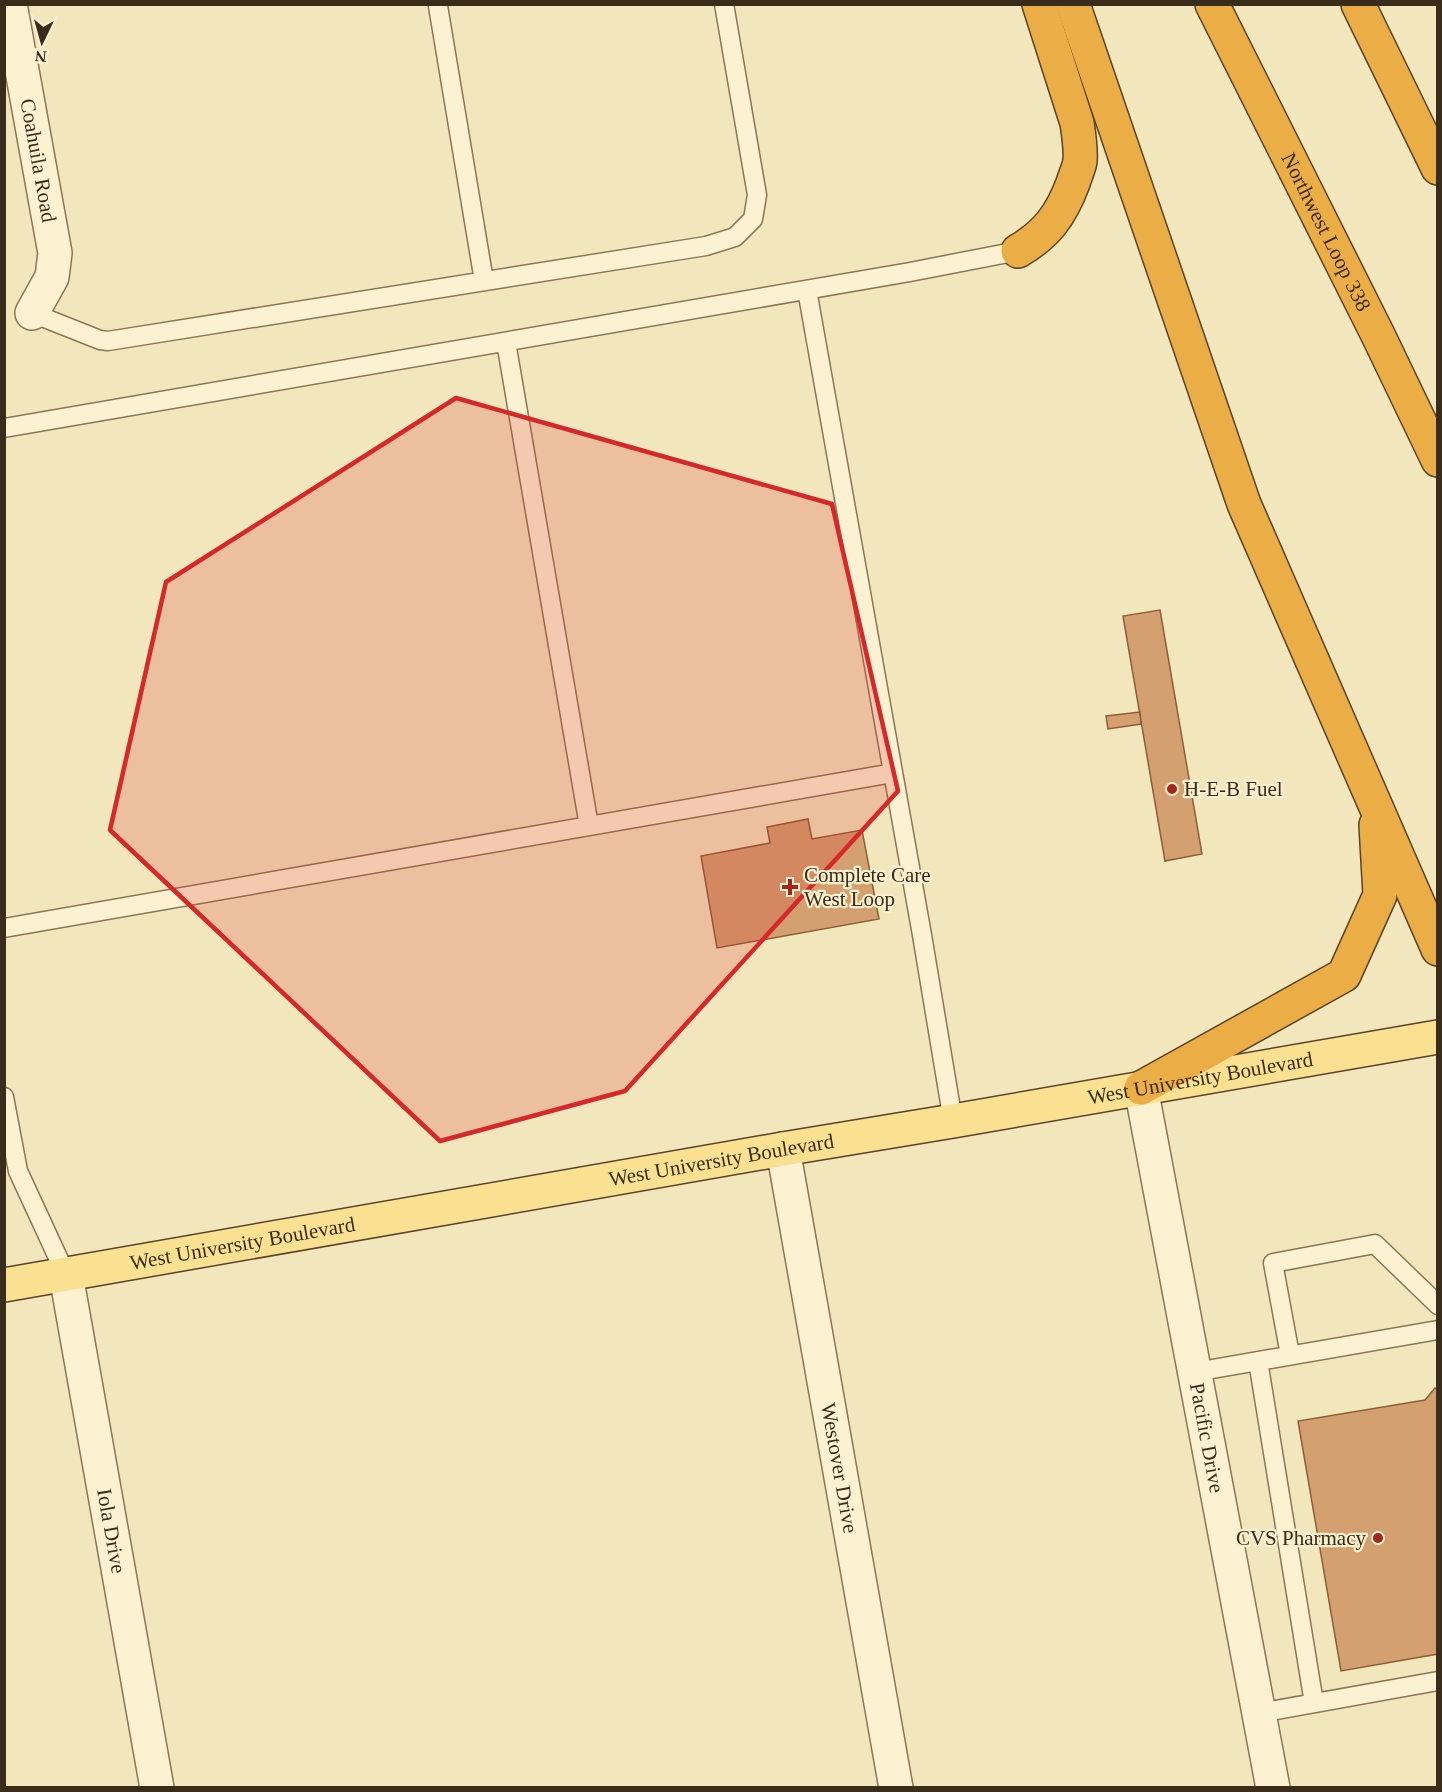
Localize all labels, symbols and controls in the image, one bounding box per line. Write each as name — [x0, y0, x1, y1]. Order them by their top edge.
north arrow — [12, 12, 72, 72]
text: N — [34, 47, 47, 65]
street label: Coahuila Road — [15, 97, 61, 225]
street label: Northwest Loop 338 — [1277, 149, 1376, 315]
place label: H-E-B Fuel — [1184, 777, 1283, 801]
marker: H-E-B Fuel — [1165, 782, 1179, 796]
place label: Complete Care West Loop — [804, 863, 931, 911]
marker: Complete Care West Loop — [781, 878, 799, 896]
street label: West University Boulevard — [1086, 1047, 1315, 1109]
street label: West University Boulevard — [607, 1129, 836, 1191]
street label: West University Boulevard — [128, 1212, 357, 1275]
street label: Pacific Drive — [1185, 1381, 1229, 1495]
street label: Westover Drive — [816, 1401, 863, 1535]
street label: Iola Drive — [92, 1487, 131, 1575]
place label: CVS Pharmacy — [1236, 1526, 1366, 1550]
marker: CVS Pharmacy — [1371, 1531, 1385, 1545]

